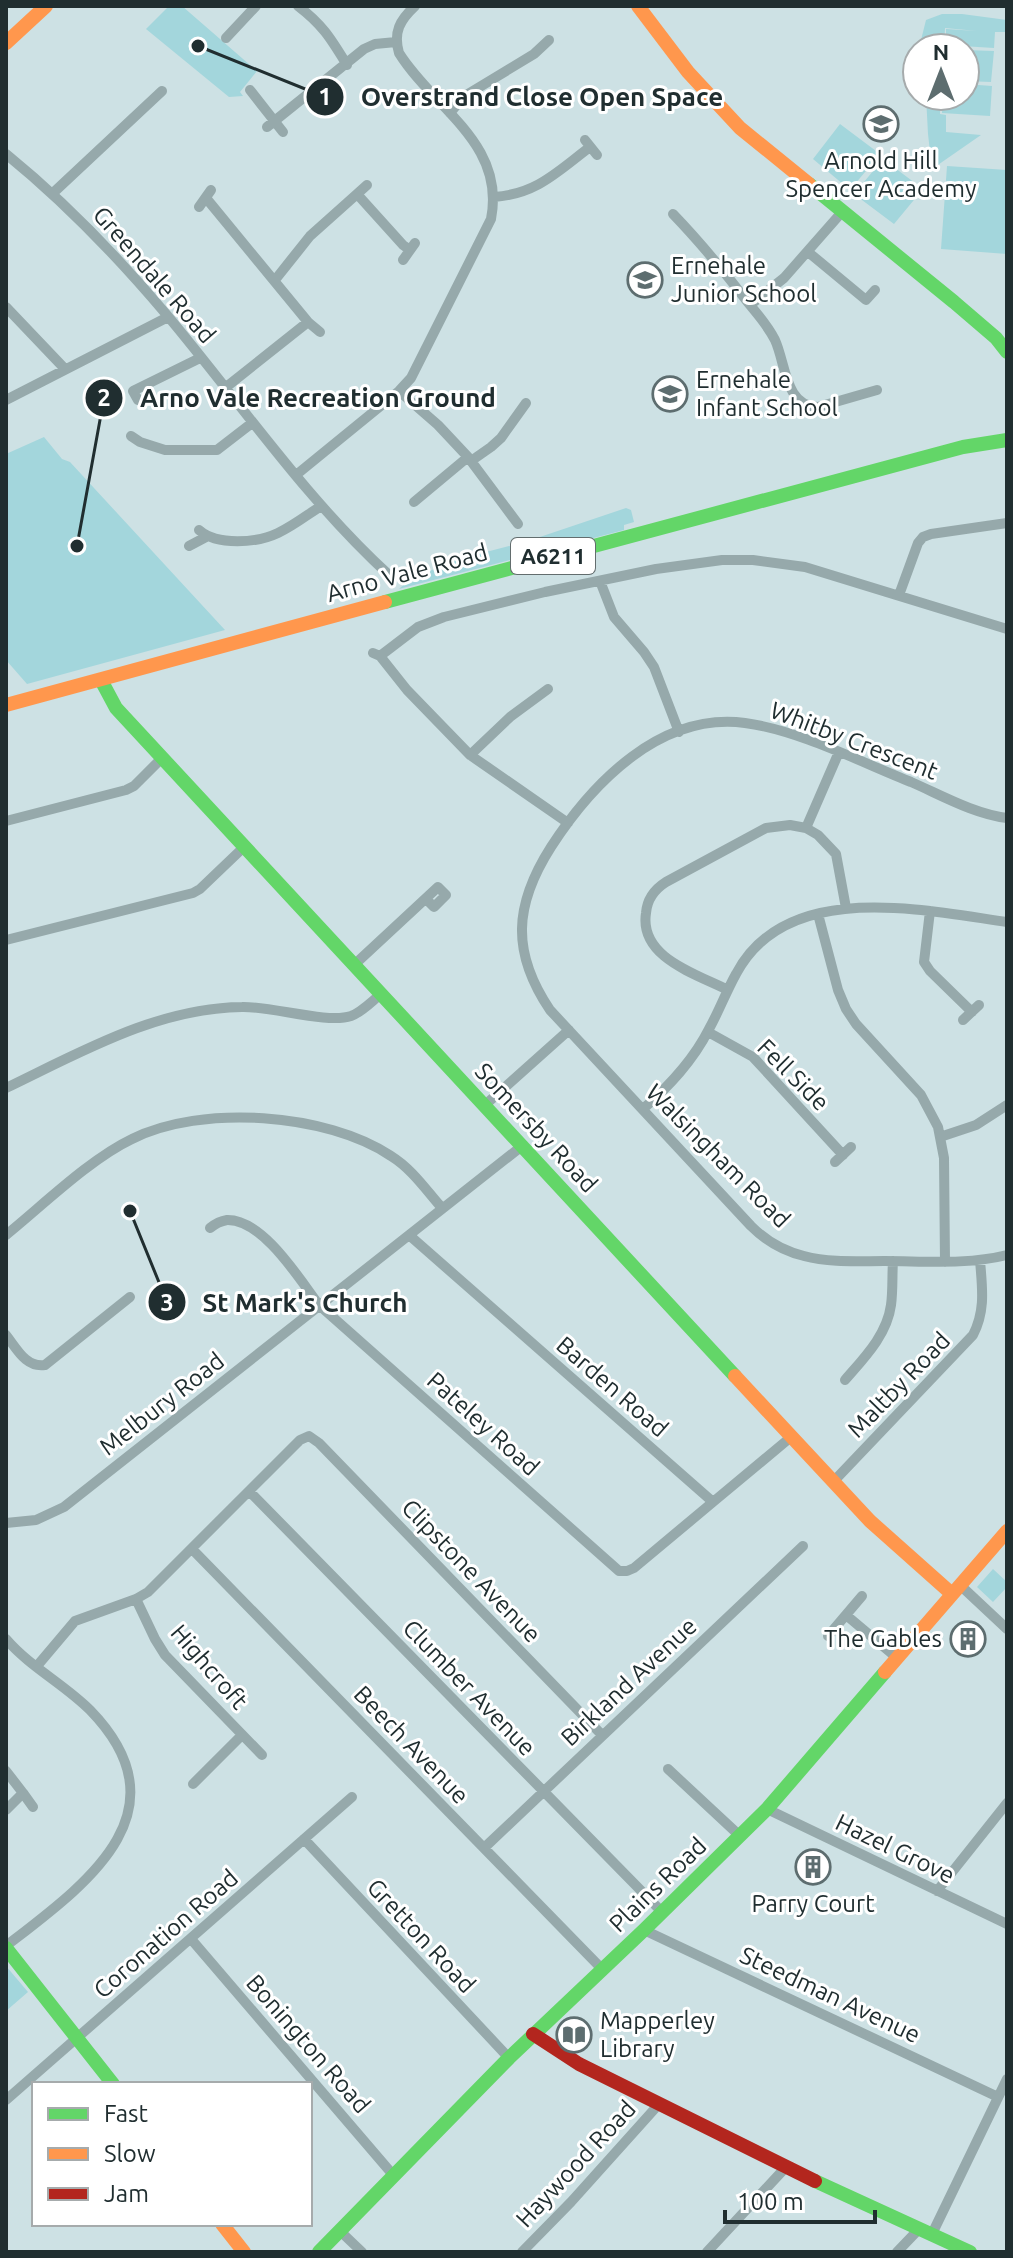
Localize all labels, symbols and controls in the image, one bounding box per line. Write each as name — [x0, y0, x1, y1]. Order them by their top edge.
north arrow — [901, 32, 981, 112]
text: N — [933, 39, 949, 64]
callout: Overstrand Close Open Space — [305, 72, 739, 122]
text: Overstrand Close Open Space — [361, 82, 723, 111]
text: 1 — [318, 83, 332, 110]
school or university icon: Arnold Hill Spencer Academy — [862, 105, 900, 143]
place label: Arnold Hill Spencer Academy — [785, 147, 977, 202]
street label: Greendale Road — [88, 201, 221, 348]
place label: Ernehale Junior School — [671, 252, 817, 307]
school or university icon: Ernehale Junior School — [626, 261, 664, 299]
place label: Ernehale Infant School — [696, 366, 838, 421]
callout: Arno Vale Recreation Ground — [84, 373, 512, 423]
school or university icon: Ernehale Infant School — [651, 375, 689, 413]
text: Arno Vale Recreation Ground — [140, 383, 496, 412]
text: 2 — [97, 384, 111, 411]
street label: Arno Vale Road — [323, 538, 490, 607]
road number: A6211 — [511, 538, 595, 574]
street label: Whitby Crescent — [767, 696, 942, 785]
street label: Fell Side — [752, 1033, 835, 1116]
street label: Somersby Road — [470, 1058, 603, 1198]
street label: Walsingham Road — [641, 1078, 796, 1233]
callout: St Mark's Church — [147, 1277, 424, 1327]
text: St Mark's Church — [203, 1288, 408, 1317]
text: 3 — [160, 1289, 174, 1316]
street label: Maltby Road — [842, 1327, 955, 1443]
street label: Barden Road — [551, 1331, 673, 1442]
street label: Melbury Road — [94, 1347, 229, 1460]
street label: Pateley Road — [422, 1366, 545, 1481]
street label: Clipstone Avenue — [396, 1494, 546, 1648]
street label: Birkland Avenue — [555, 1612, 702, 1751]
street label: Clumber Avenue — [398, 1614, 541, 1761]
street label: Highcroft — [165, 1619, 254, 1715]
building icon: The Gables — [949, 1620, 987, 1658]
place label: The Gables — [824, 1625, 942, 1652]
street label: Beech Avenue — [349, 1680, 474, 1809]
street label: Hazel Grove — [831, 1808, 959, 1889]
street label: Plains Road — [604, 1832, 712, 1937]
building icon: Parry Court — [794, 1848, 832, 1886]
street label: Coronation Road — [88, 1864, 243, 2003]
street label: Gretton Road — [362, 1873, 481, 1998]
place label: Parry Court — [751, 1890, 875, 1917]
street label: Steedman Avenue — [736, 1941, 925, 2048]
street label: Bonington Road — [241, 1969, 376, 2118]
place label: Mapperley Library — [600, 2007, 715, 2062]
library icon: Mapperley Library — [555, 2016, 593, 2054]
legend — [32, 2082, 312, 2226]
street label: Haywood Road — [510, 2095, 641, 2232]
text: Fast — [104, 2100, 148, 2127]
text: Slow — [104, 2140, 156, 2167]
scale bar — [725, 2174, 875, 2224]
text: Jam — [104, 2180, 149, 2207]
text: 100 m — [737, 2188, 804, 2215]

